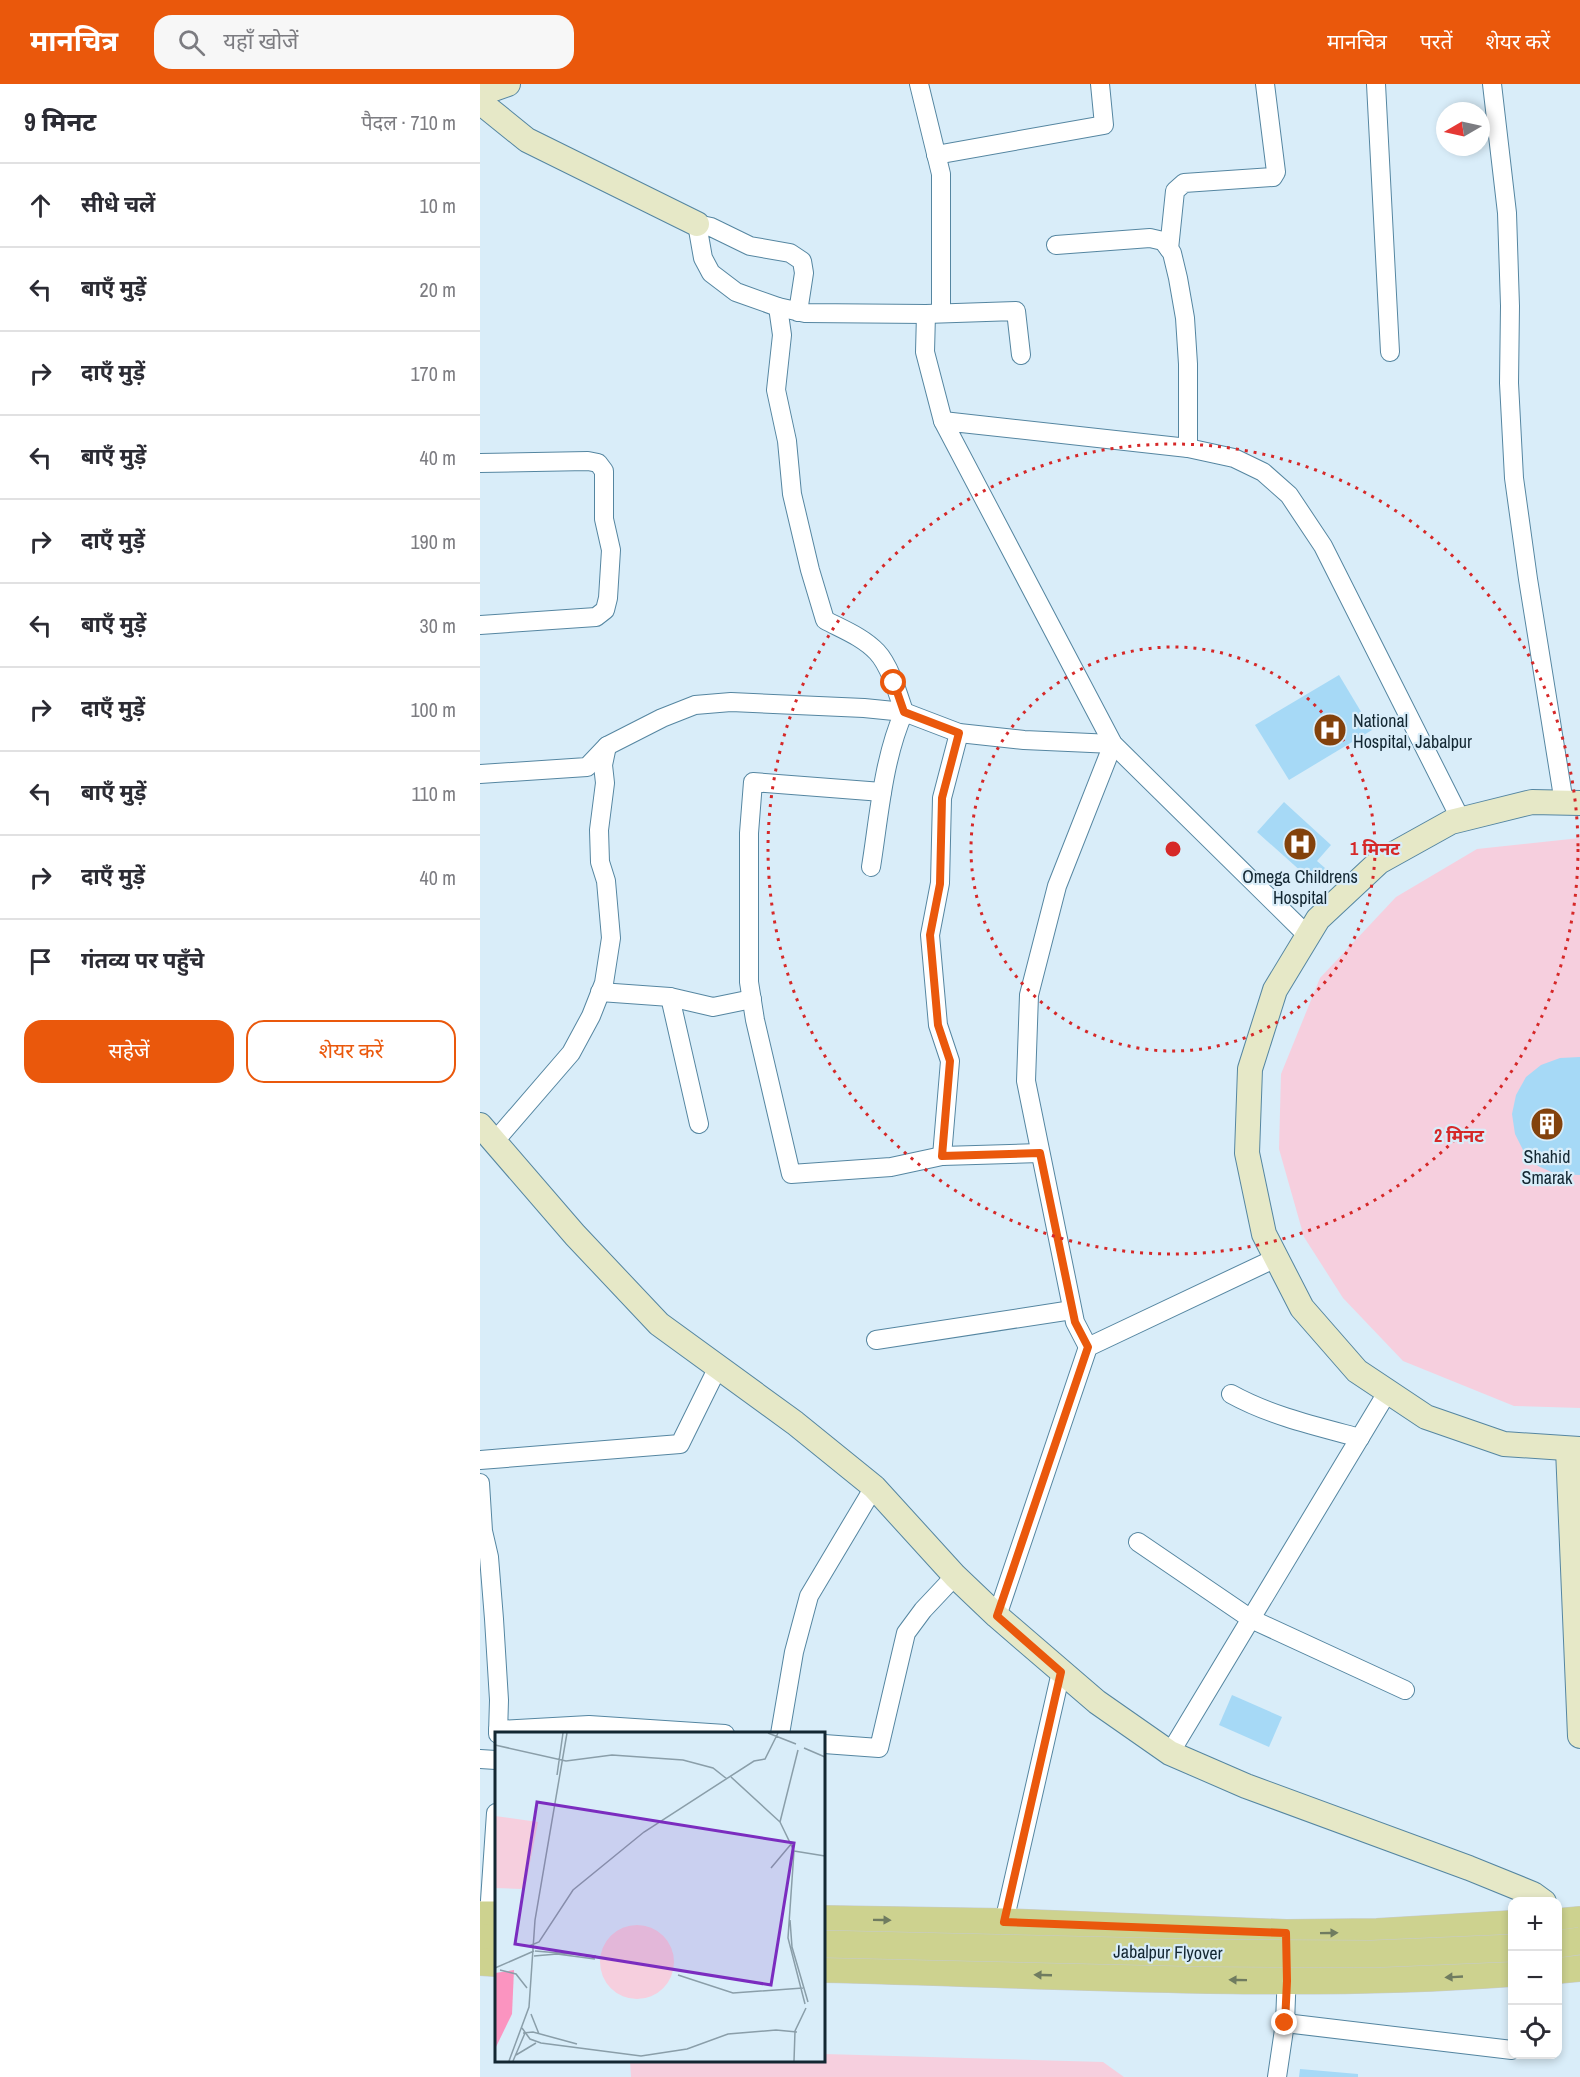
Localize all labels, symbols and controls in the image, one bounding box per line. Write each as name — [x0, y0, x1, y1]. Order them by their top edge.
search box — [154, 15, 574, 69]
text: मानचित्र — [30, 22, 118, 60]
icon: search — [175, 26, 208, 59]
text: यहाँ खोजें — [223, 26, 298, 56]
text: मानचित्र — [1327, 27, 1387, 56]
text: परतें — [1420, 27, 1452, 56]
text: शेयर करें — [1485, 27, 1550, 56]
north arrow — [1436, 102, 1490, 156]
text: 9 मिनट — [24, 104, 96, 139]
text: पैदल · 710 m — [361, 109, 456, 136]
icon: ahead — [24, 189, 57, 222]
text: सीधे चलें — [81, 189, 155, 219]
text: 10 m — [420, 192, 456, 219]
icon: left — [24, 273, 57, 306]
text: बाएँ मुड़ें — [81, 273, 146, 303]
text: 20 m — [420, 276, 456, 303]
icon: right — [24, 357, 57, 390]
text: दाएँ मुड़ें — [81, 357, 145, 387]
text: 170 m — [410, 360, 456, 387]
icon: left — [24, 441, 57, 474]
text: बाएँ मुड़ें — [81, 441, 146, 471]
text: 40 m — [420, 444, 456, 471]
icon: right — [24, 525, 57, 558]
text: दाएँ मुड़ें — [81, 525, 145, 555]
text: 190 m — [410, 528, 456, 555]
icon: left — [24, 609, 57, 642]
text: बाएँ मुड़ें — [81, 609, 146, 639]
text: 30 m — [420, 612, 456, 639]
route start — [880, 669, 906, 695]
icon: right — [24, 693, 57, 726]
text: दाएँ मुड़ें — [81, 693, 145, 723]
text: 100 m — [410, 696, 456, 723]
place label: National Hospital, Jabalpur — [1353, 708, 1472, 754]
hospital icon: National Hospital, Jabalpur — [1312, 712, 1348, 748]
icon: left — [24, 777, 57, 810]
text: बाएँ मुड़ें — [81, 777, 146, 807]
text: 110 m — [412, 780, 456, 807]
hospital icon: Omega Childrens Hospital — [1282, 826, 1318, 862]
text: 1 मिनट — [1350, 836, 1400, 861]
centre of rings — [1163, 839, 1183, 859]
icon: right — [24, 861, 57, 894]
text: दाएँ मुड़ें — [81, 861, 145, 891]
text: 40 m — [420, 864, 456, 891]
place label: Omega Childrens Hospital — [1242, 864, 1358, 910]
icon: arrive — [24, 945, 57, 978]
text: गंतव्य पर पहुँचे — [81, 945, 204, 975]
button: सहेजें — [24, 1020, 234, 1083]
button: शेयर करें — [246, 1020, 456, 1083]
building icon: Shahid Smarak — [1529, 1106, 1565, 1142]
text: 2 मिनट — [1434, 1123, 1484, 1148]
place label: Shahid Smarak — [1522, 1144, 1573, 1190]
inset map — [495, 1732, 825, 2062]
map controls — [1508, 1897, 1562, 2059]
button: + — [1508, 1897, 1562, 1951]
one-way arrow — [872, 1916, 891, 1925]
one-way arrow — [1319, 1928, 1338, 1938]
street label: Jabalpur Flyover — [1113, 1939, 1223, 1965]
button: − — [1508, 1951, 1562, 2005]
one-way arrow — [1034, 1970, 1053, 1979]
one-way arrow — [1445, 1973, 1464, 1982]
one-way arrow — [1229, 1976, 1248, 1985]
button: locate — [1508, 2005, 1562, 2059]
route end — [1271, 2009, 1297, 2035]

